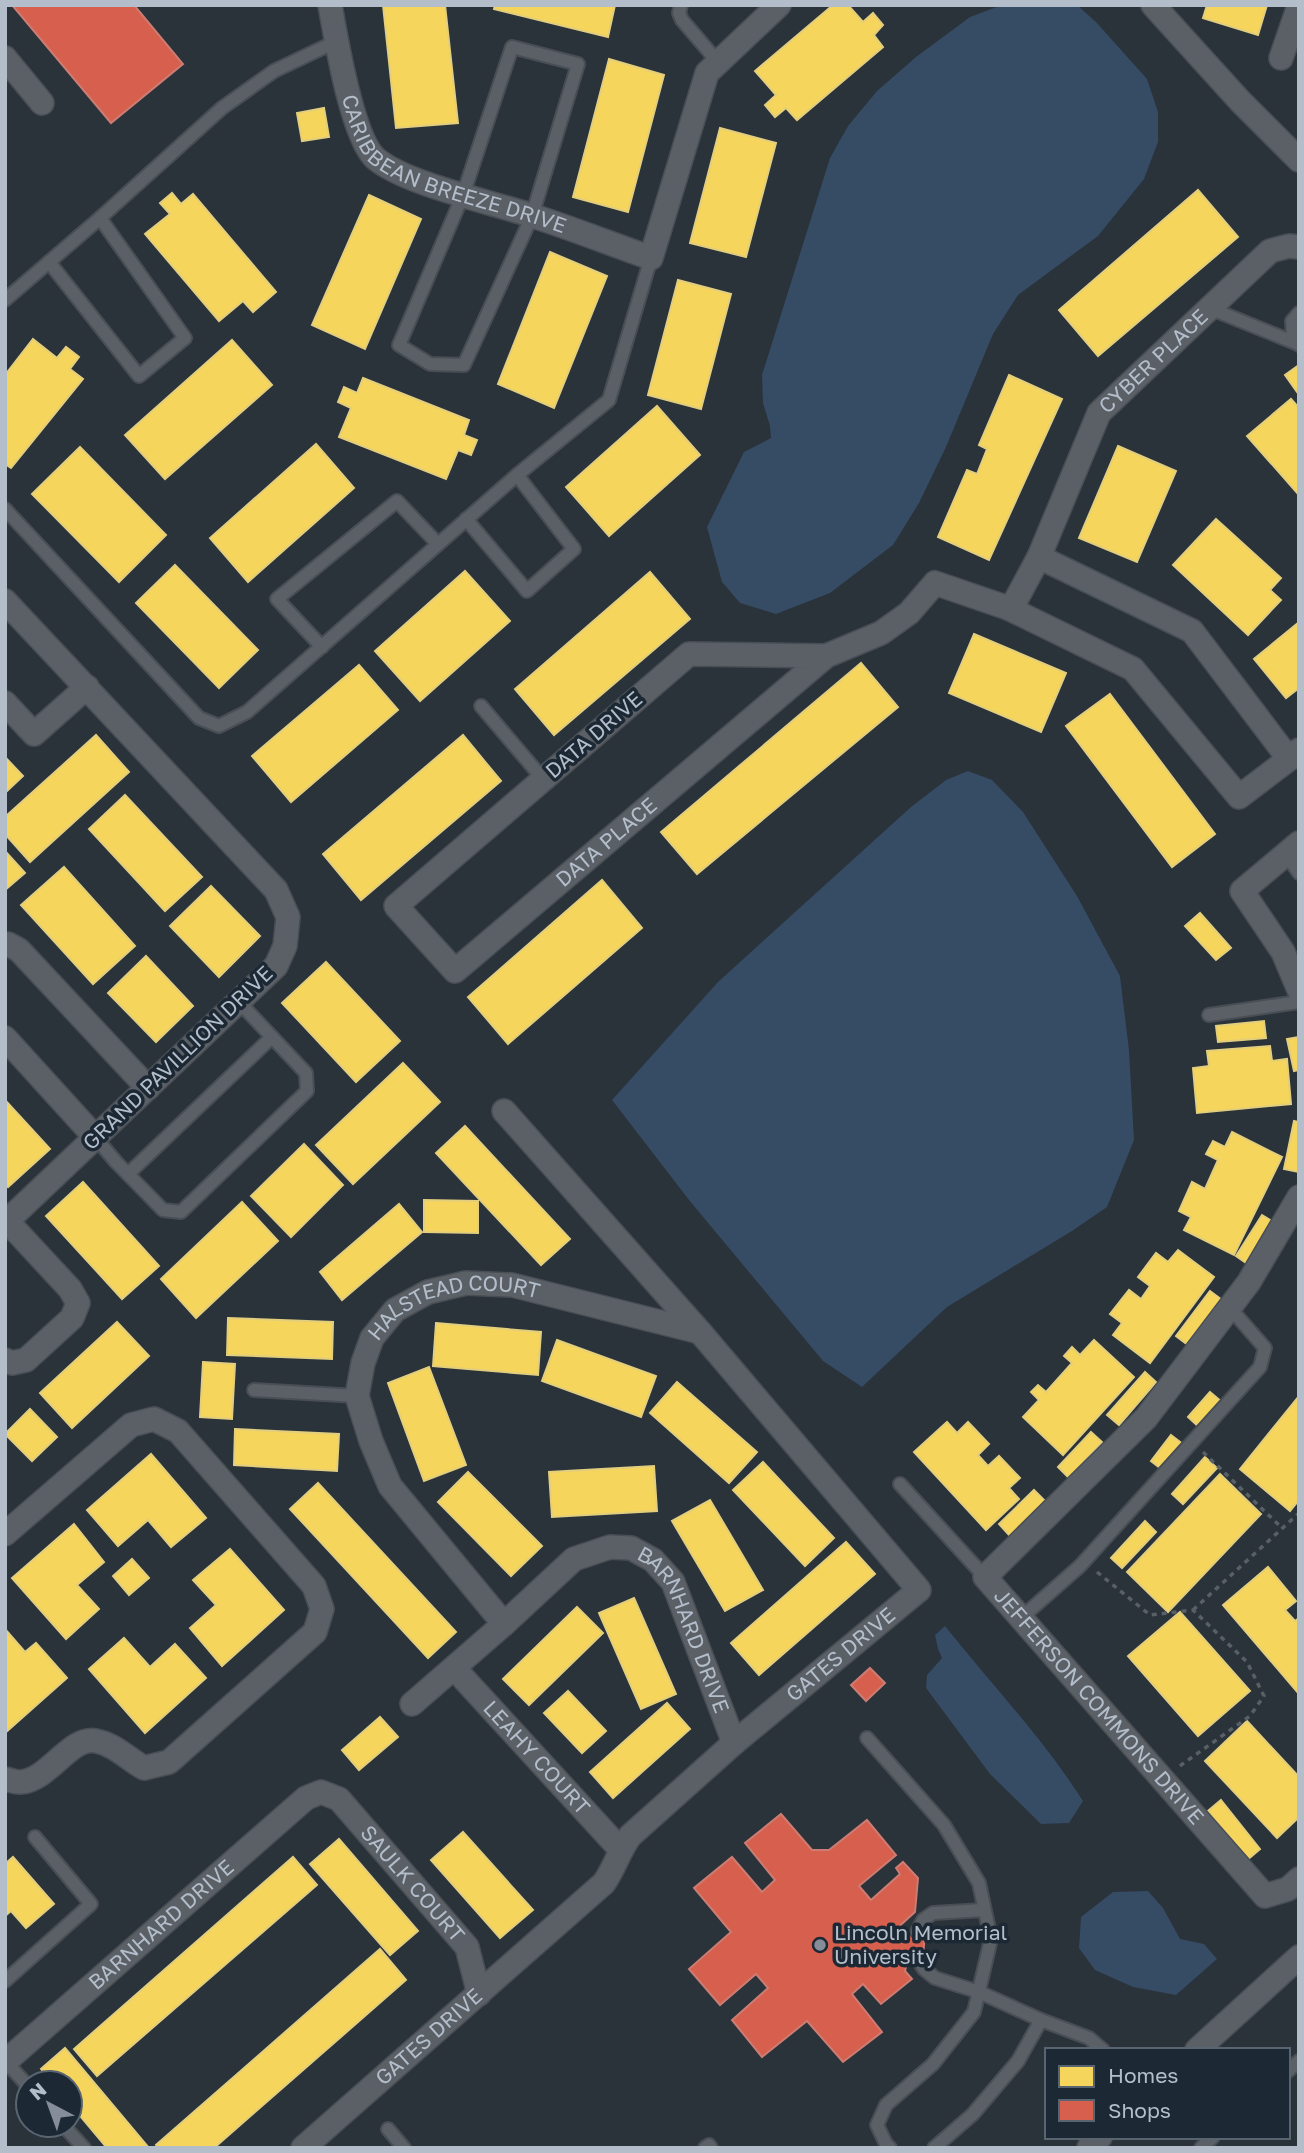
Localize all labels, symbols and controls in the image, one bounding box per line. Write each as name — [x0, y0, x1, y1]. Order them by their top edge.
street label: CARIBBEAN BREEZE DRIVE — [337, 91, 570, 238]
street label: CYBER PLACE — [1093, 303, 1213, 418]
street label: DATA DRIVE — [540, 685, 647, 783]
street label: DATA PLACE — [550, 791, 662, 892]
street label: GRAND PAVILLION DRIVE — [77, 960, 278, 1155]
street label: HALSTEAD COURT — [361, 1269, 543, 1345]
street label: BARNHARD DRIVE — [633, 1540, 735, 1716]
street label: JEFFERSON COMMONS DRIVE — [989, 1583, 1210, 1829]
street label: GATES DRIVE — [780, 1601, 900, 1707]
street label: LEAHY COURT — [478, 1695, 596, 1820]
street label: SAULK COURT — [356, 1819, 471, 1947]
street label: BARNHARD DRIVE — [83, 1853, 239, 1995]
place label: Lincoln Memorial University — [834, 1919, 1007, 1969]
marker: Lincoln Memorial University — [812, 1937, 828, 1953]
street label: GATES DRIVE — [370, 1982, 487, 2090]
legend — [1045, 2048, 1290, 2139]
text: Homes — [1108, 2062, 1178, 2088]
north arrow — [14, 2069, 84, 2139]
text: N — [25, 2077, 51, 2104]
text: Shops — [1108, 2097, 1171, 2123]

